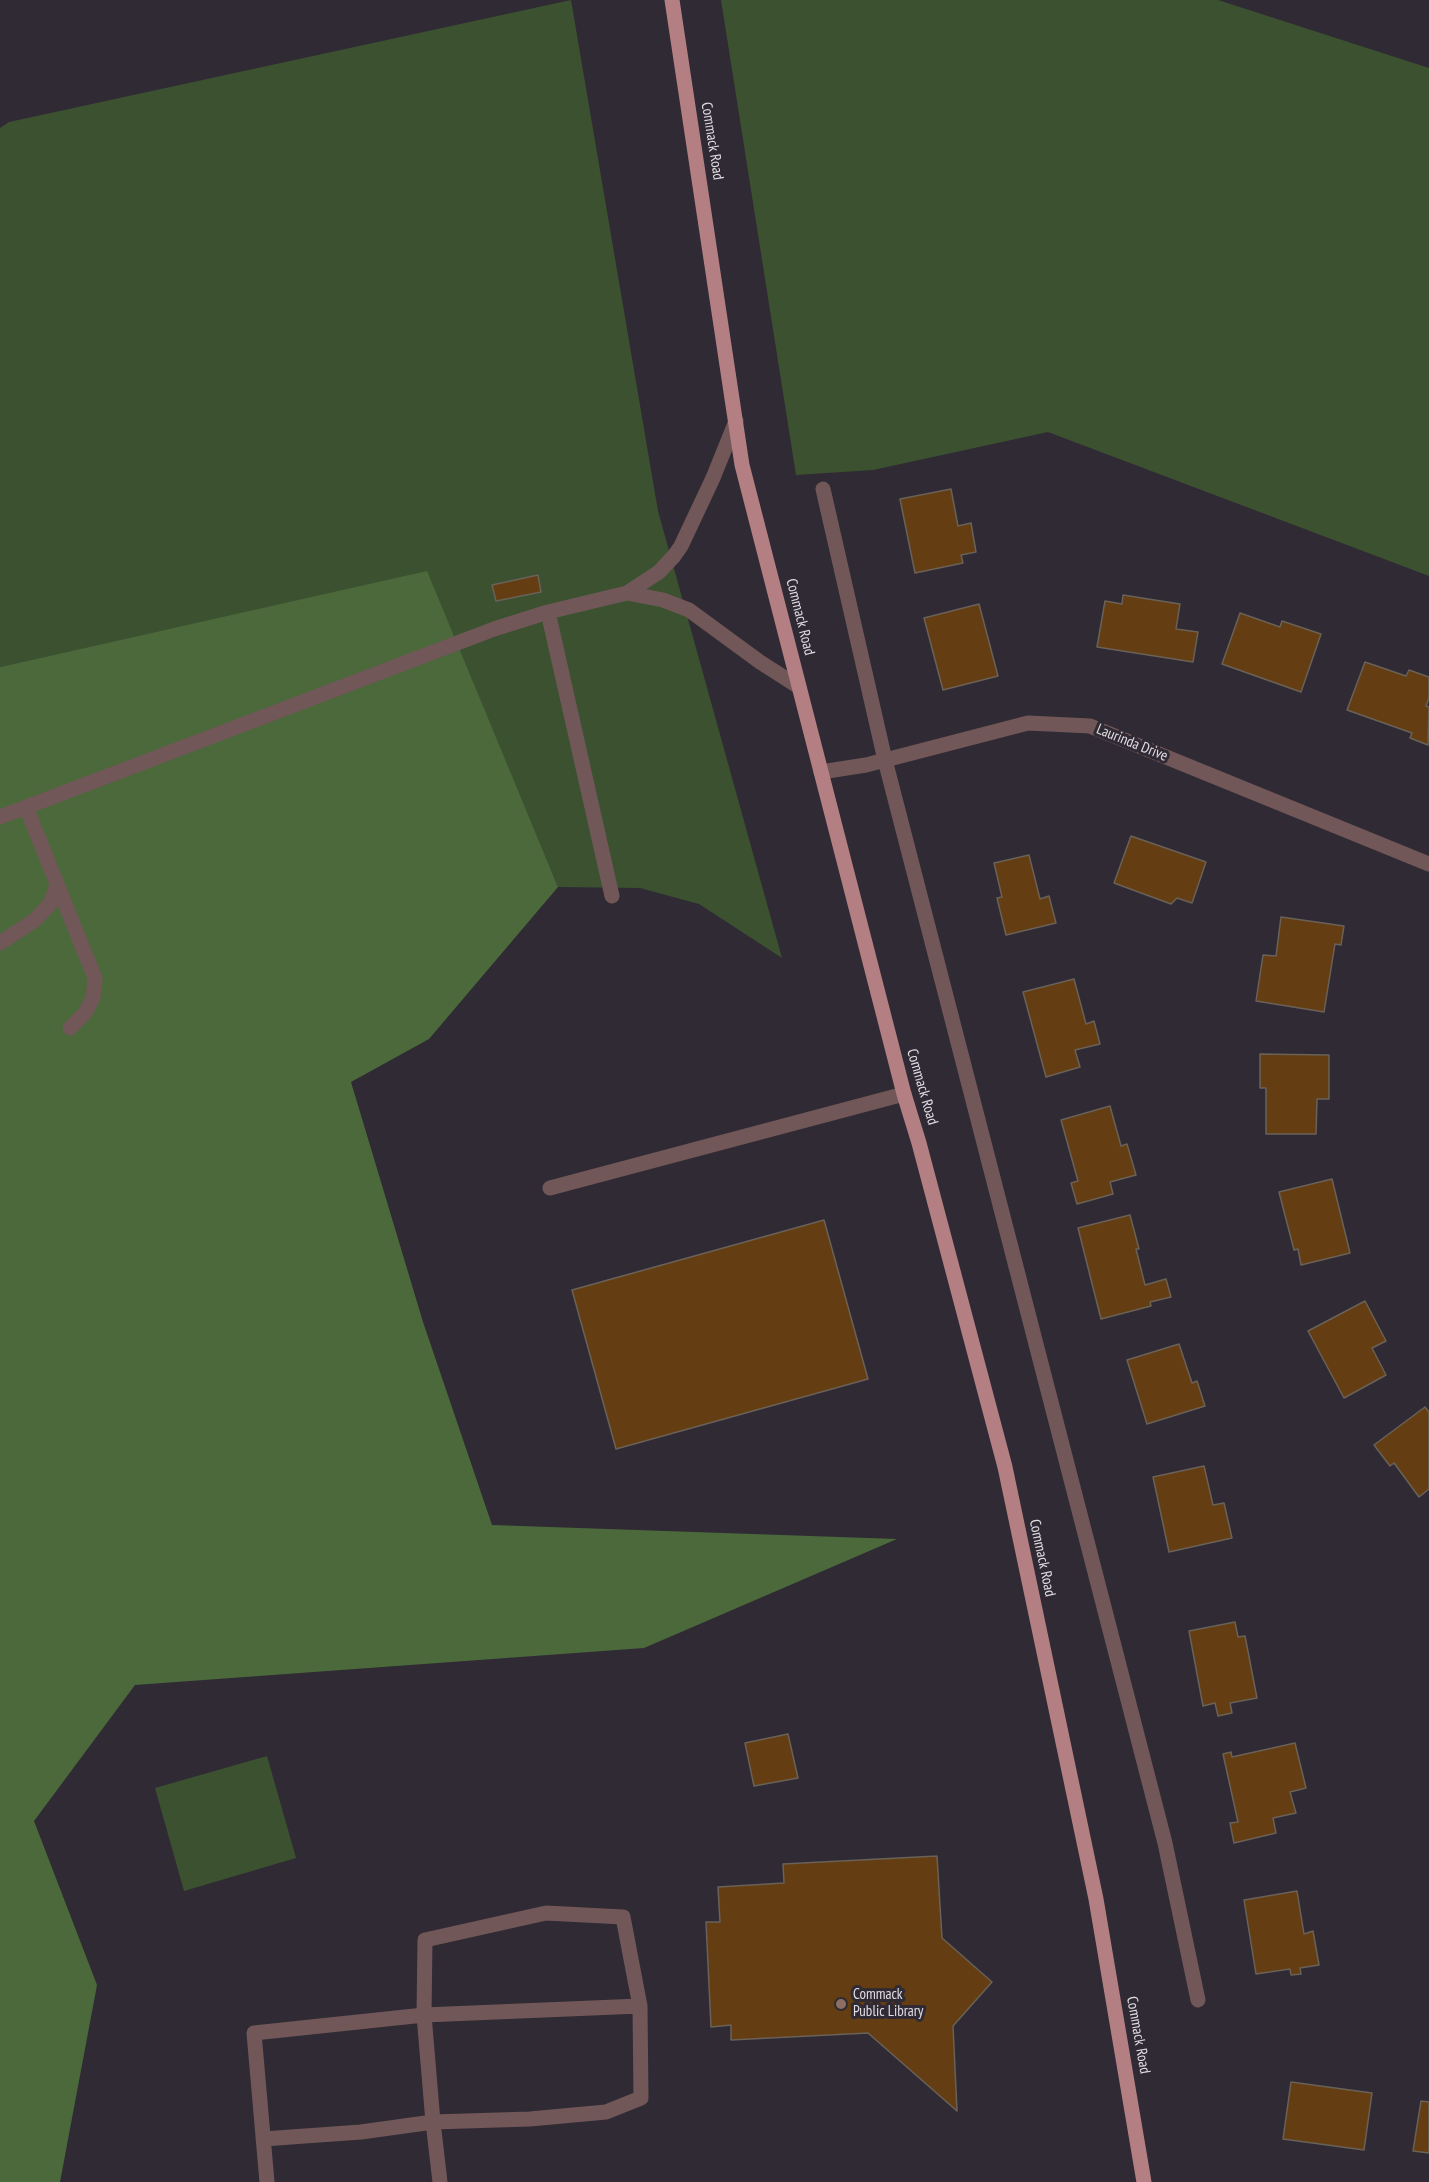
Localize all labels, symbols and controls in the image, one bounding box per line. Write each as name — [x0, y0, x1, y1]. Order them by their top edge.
street label: Commack Road — [697, 101, 727, 181]
street label: Commack Road — [782, 577, 818, 657]
street label: Laurinda Drive — [1094, 721, 1170, 765]
street label: Commack Road — [903, 1047, 941, 1127]
street label: Commack Road — [1025, 1518, 1059, 1598]
place label: Commack Public Library — [853, 1986, 923, 2021]
street label: Commack Road — [1122, 1995, 1154, 2075]
marker: Commack Public Library — [834, 1997, 848, 2011]

